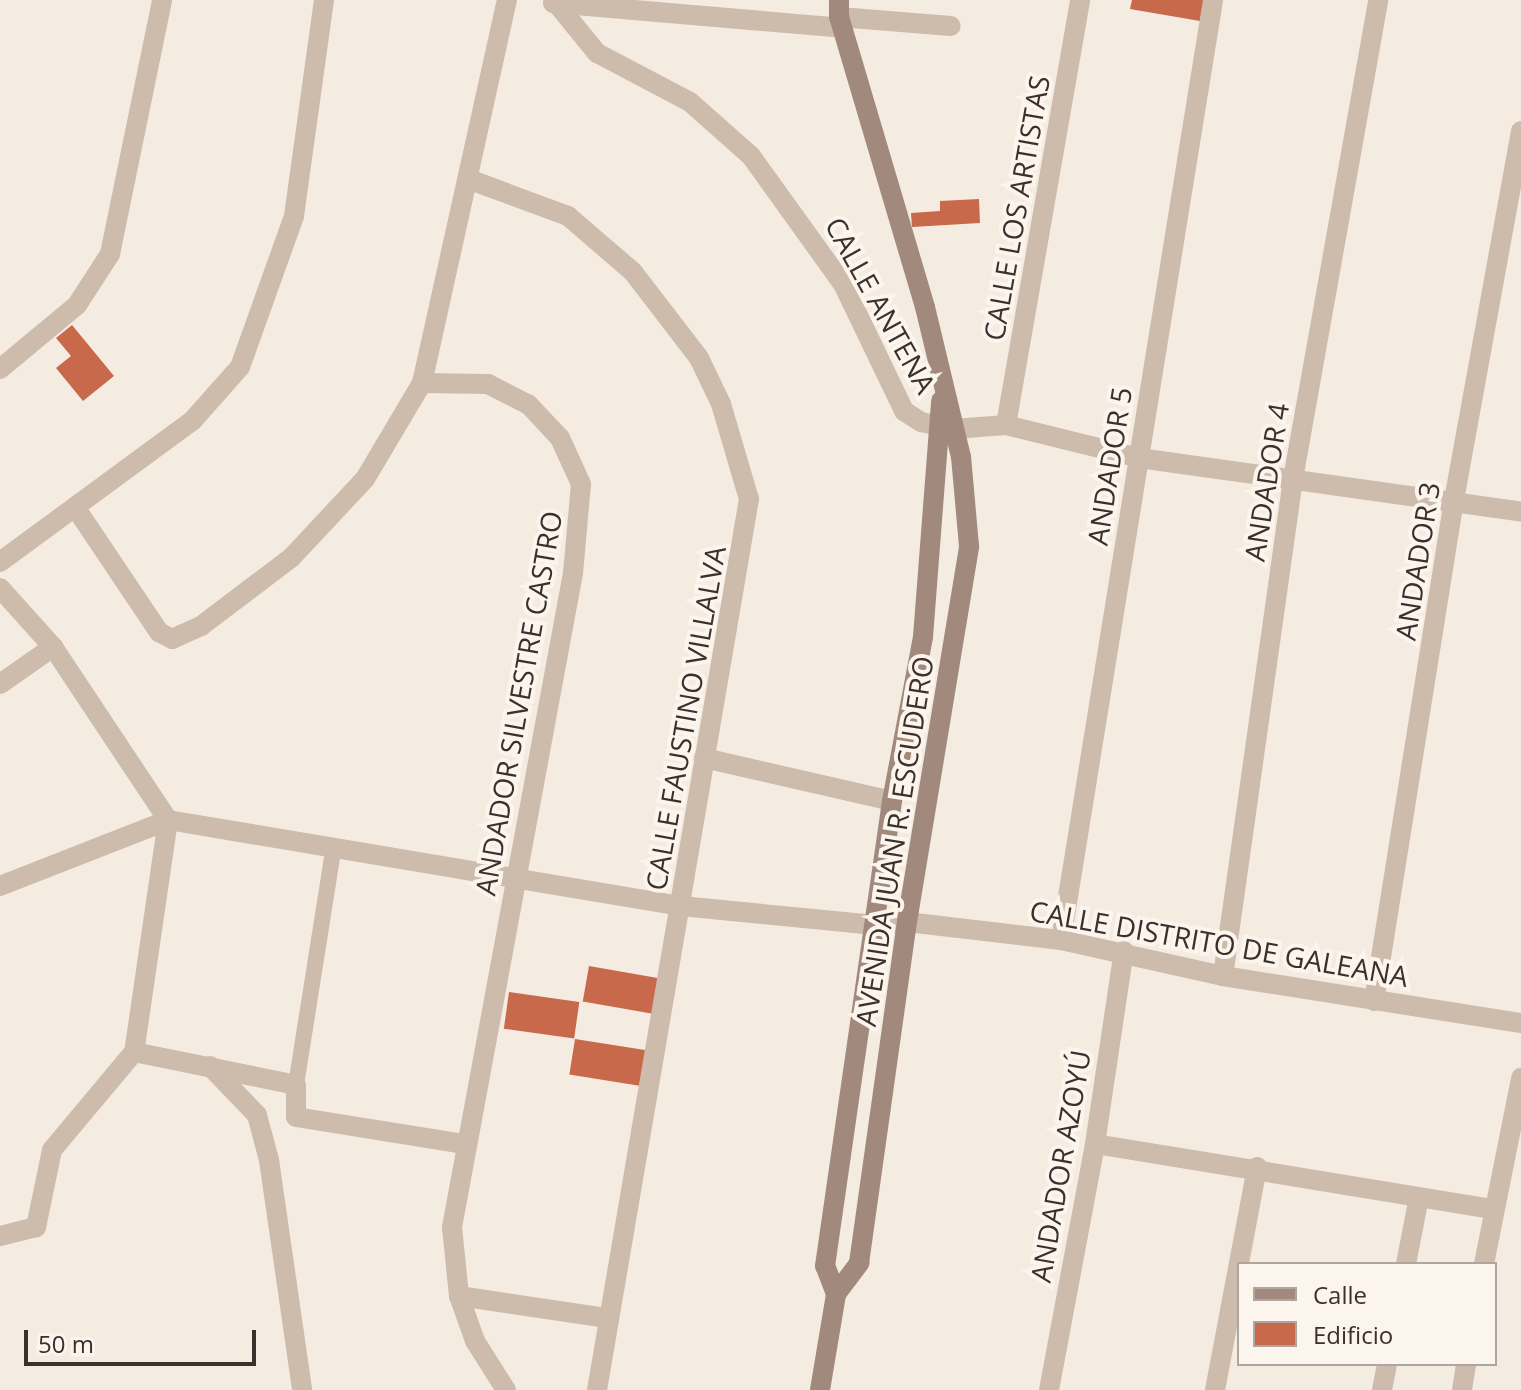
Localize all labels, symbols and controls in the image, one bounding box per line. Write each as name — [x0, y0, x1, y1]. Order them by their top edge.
street label: CALLE LOS ARTISTAS — [976, 73, 1056, 343]
street label: CALLE ANTENA — [819, 211, 943, 399]
street label: ANDADOR 5 — [1080, 385, 1138, 547]
street label: ANDADOR 4 — [1237, 401, 1295, 563]
street label: ANDADOR 3 — [1388, 480, 1446, 642]
street label: ANDADOR SILVESTRE CASTRO — [468, 508, 568, 898]
street label: CALLE FAUSTINO VILLALVA — [638, 543, 732, 893]
street label: AVENIDA JUAN R. ESCUDERO — [848, 654, 940, 1028]
street label: CALLE DISTRITO DE GALEANA — [1027, 893, 1411, 993]
street label: ANDADOR AZOYÚ — [1023, 1047, 1097, 1285]
legend — [1237, 1262, 1497, 1366]
text: Calle — [1313, 1278, 1367, 1311]
scale bar — [28, 1314, 260, 1364]
text: Edificio — [1313, 1318, 1393, 1351]
text: 50 m — [38, 1327, 94, 1360]

